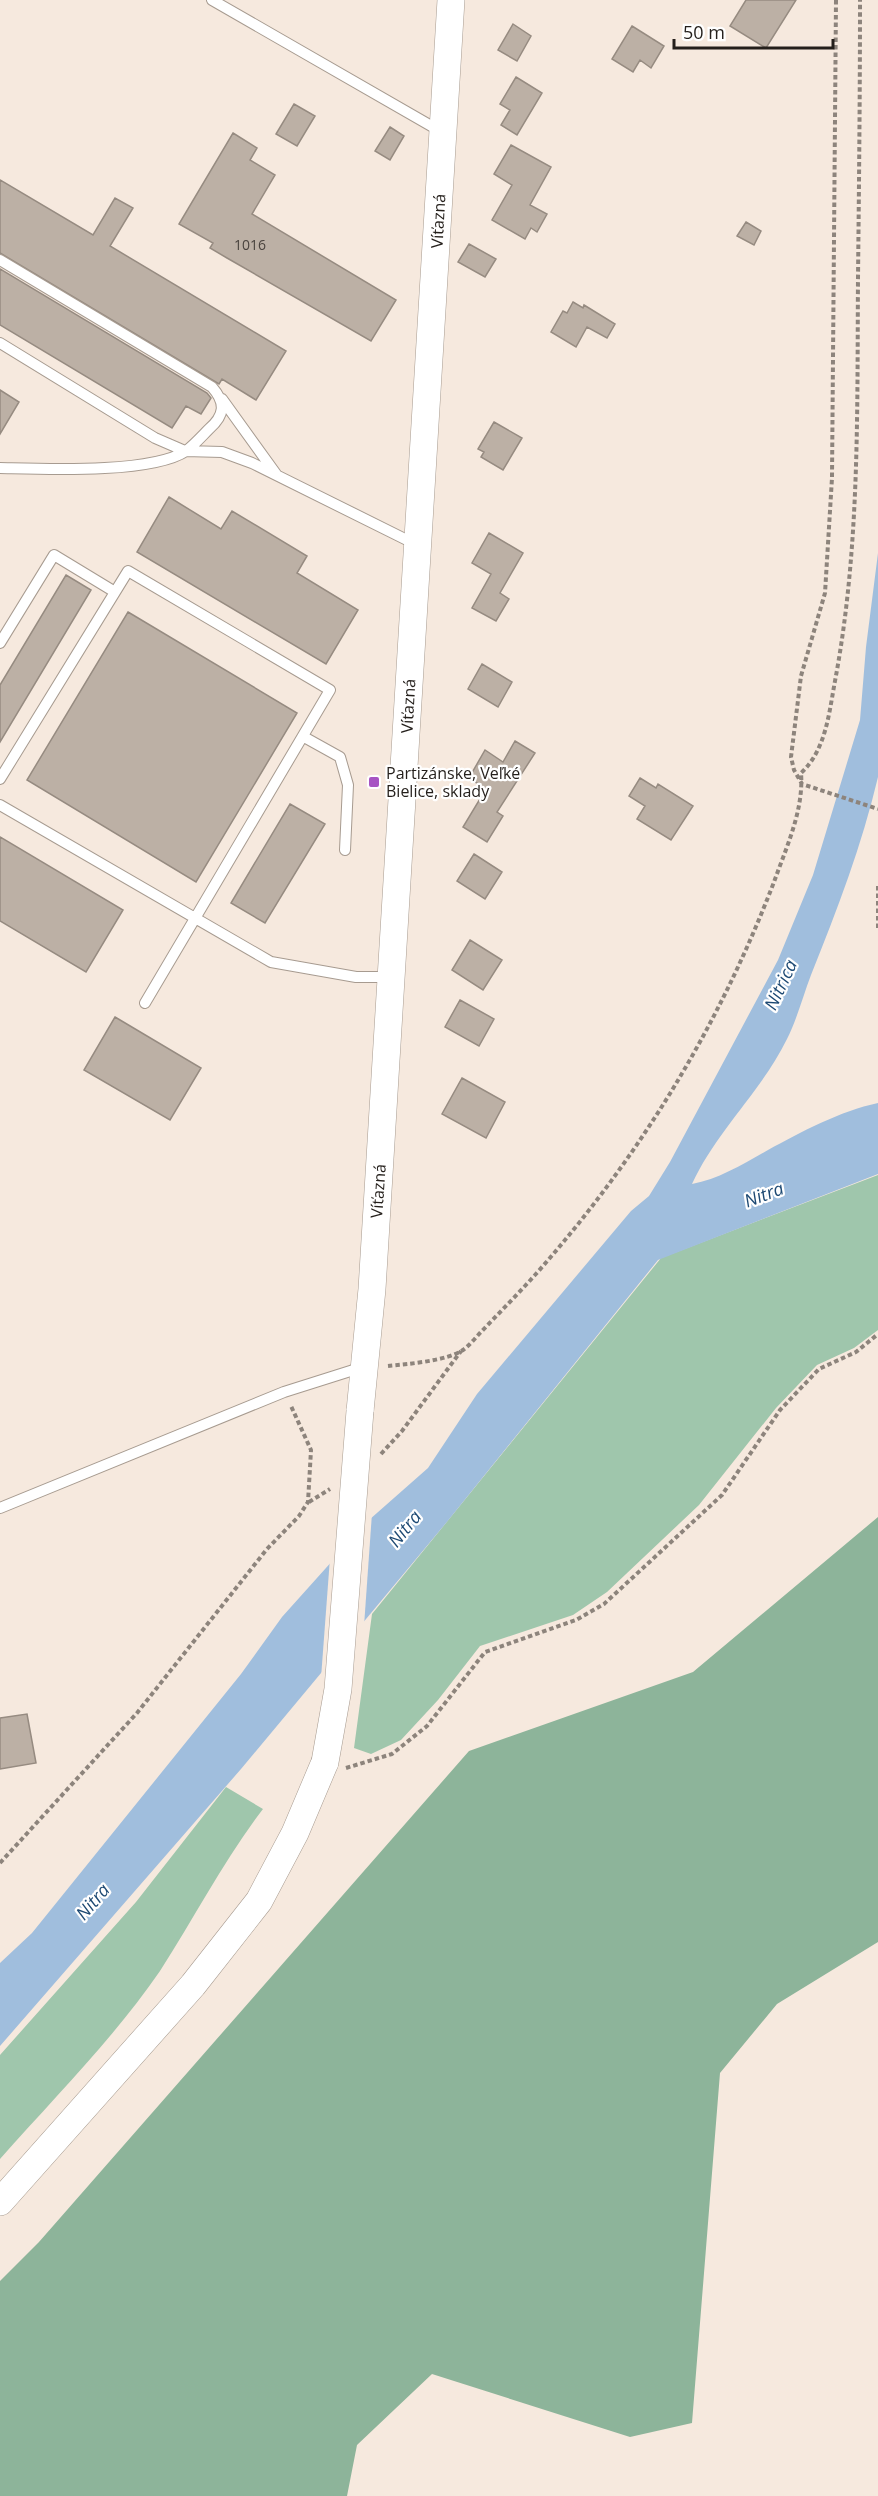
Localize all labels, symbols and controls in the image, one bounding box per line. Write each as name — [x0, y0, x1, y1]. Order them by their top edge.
scale bar — [674, 12, 833, 50]
text: 50 m — [683, 20, 725, 44]
street label: Víťazná — [426, 193, 450, 249]
house number: 1016 — [234, 235, 266, 254]
street label: Víťazná — [396, 678, 420, 734]
place label: Partizánske, Veľké Bielice, sklady — [386, 762, 520, 802]
marker: Partizánske, Veľké Bielice, sklady — [367, 775, 381, 789]
water label: Nitrica — [758, 955, 802, 1014]
street label: Víťazná — [365, 1163, 391, 1219]
water label: Nitra — [740, 1176, 787, 1213]
water label: Nitra — [382, 1505, 426, 1552]
water label: Nitra — [70, 1878, 115, 1924]

